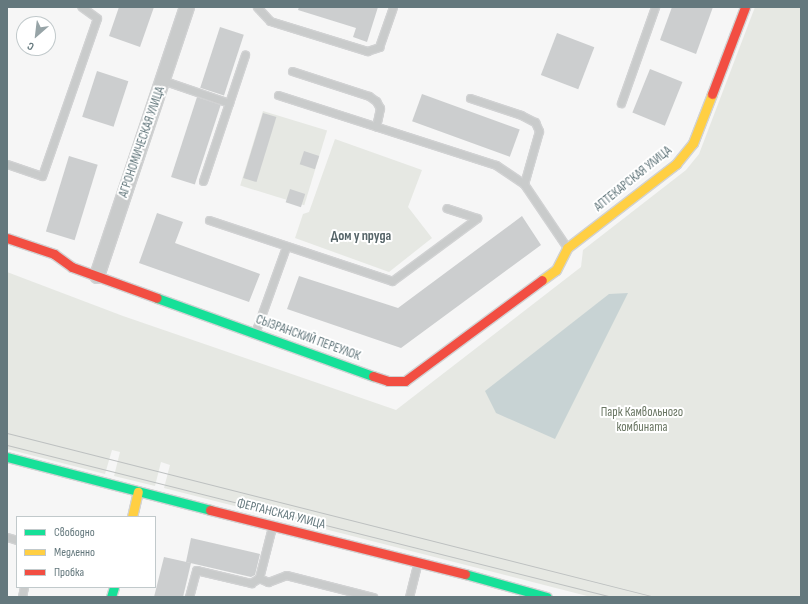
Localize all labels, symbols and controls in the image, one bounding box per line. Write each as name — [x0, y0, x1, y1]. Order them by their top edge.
north arrow — [16, 16, 56, 56]
text: С — [25, 39, 36, 53]
street label: АГРОНОМИЧЕСКАЯ УЛИЦА — [116, 85, 168, 199]
street label: АПТЕКАРСКАЯ УЛИЦА — [591, 143, 675, 215]
district label: Дом у пруда — [331, 228, 391, 244]
street label: СЫЗРАНСКИЙ ПЕРЕУЛОК — [254, 312, 362, 364]
park label: Парк Камвольного комбината — [601, 405, 683, 436]
street label: ФЕРГАНСКАЯ УЛИЦА — [235, 495, 327, 533]
legend — [16, 516, 156, 588]
text: Свободно — [54, 525, 95, 540]
text: Медленно — [54, 545, 95, 560]
text: Пробка — [54, 565, 84, 580]

